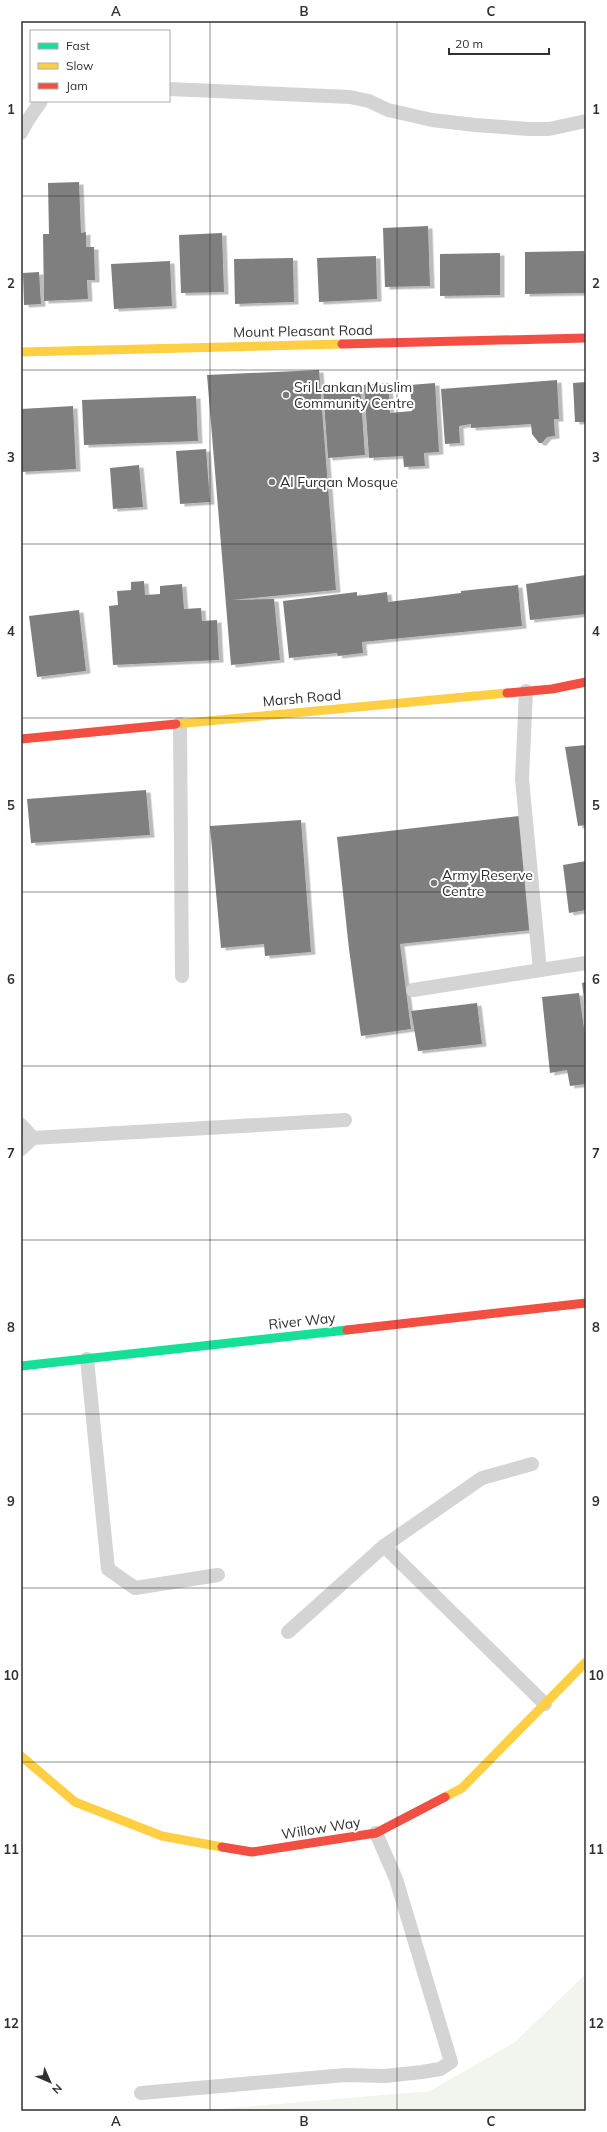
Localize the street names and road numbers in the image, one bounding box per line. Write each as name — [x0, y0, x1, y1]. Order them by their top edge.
street label: Mount Pleasant Road — [233, 321, 373, 341]
street label: Marsh Road — [262, 686, 342, 710]
street label: River Way — [268, 1308, 337, 1333]
street label: Willow Way — [280, 1813, 362, 1843]

